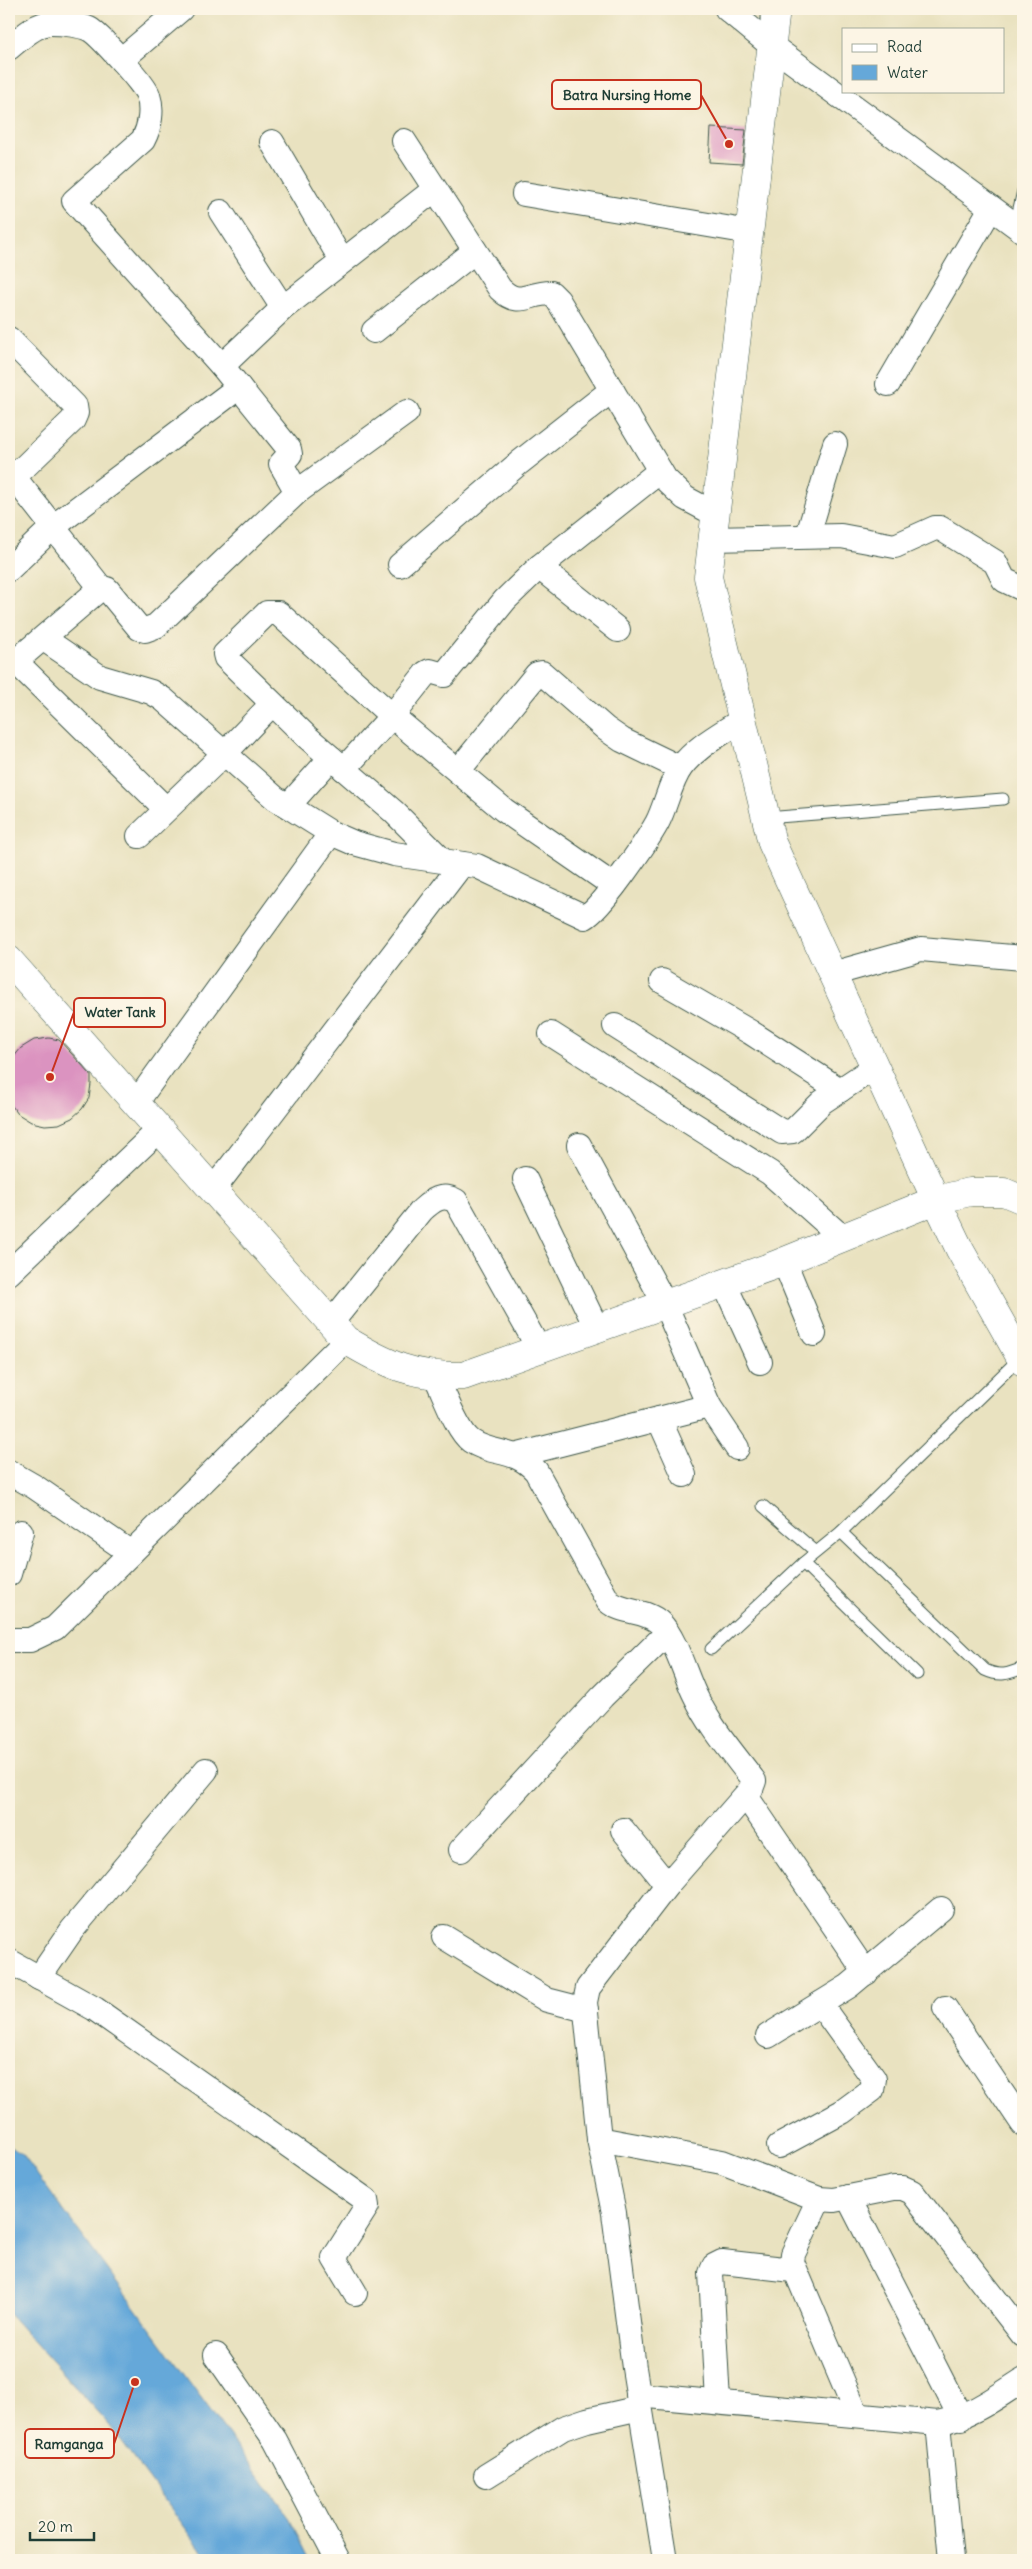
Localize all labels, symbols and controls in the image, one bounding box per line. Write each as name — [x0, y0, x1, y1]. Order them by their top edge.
legend — [842, 28, 1004, 92]
text: Road — [887, 37, 922, 56]
text: Water — [887, 63, 928, 82]
callout: Batra Nursing Home — [552, 80, 701, 109]
text: Batra Nursing Home — [563, 86, 692, 104]
callout: Water Tank — [74, 998, 165, 1027]
text: Water Tank — [84, 1003, 156, 1021]
callout: Ramganga — [25, 2429, 114, 2458]
text: Ramganga — [35, 2435, 103, 2453]
scale bar — [30, 2509, 94, 2541]
text: 20 m — [38, 2517, 73, 2536]

